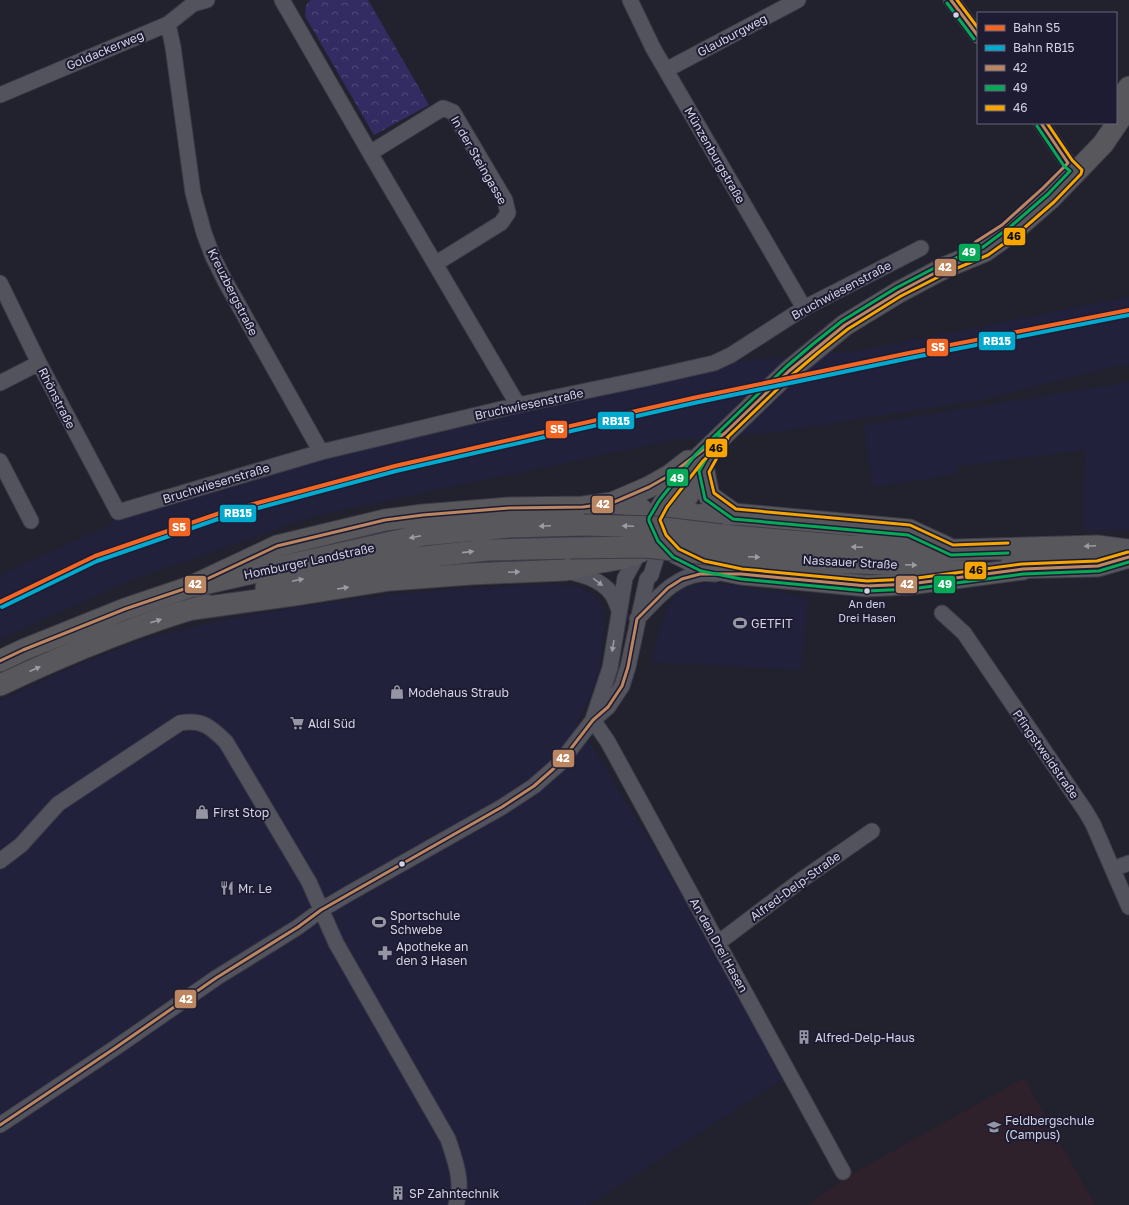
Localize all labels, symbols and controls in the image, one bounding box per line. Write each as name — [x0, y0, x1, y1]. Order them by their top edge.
street label: Glauburgweg — [695, 10, 769, 60]
unlabelled marker — [951, 10, 961, 20]
legend — [977, 12, 1117, 124]
text: Bahn S5 — [1013, 20, 1060, 35]
street label: Goldackerweg — [64, 27, 146, 73]
text: Bahn RB15 — [1013, 40, 1075, 55]
text: 42 — [1013, 60, 1027, 75]
text: 49 — [1013, 80, 1028, 95]
text: 46 — [1013, 100, 1028, 115]
street label: Münzenburgstraße — [681, 104, 749, 206]
street label: In der Steingasse — [448, 113, 510, 207]
line badge: 46 — [1003, 227, 1026, 246]
text: 46 — [1007, 229, 1021, 242]
line badge: 49 — [958, 243, 981, 262]
text: 49 — [962, 245, 976, 258]
street label: Kreuzbergstraße — [205, 246, 261, 338]
street label: Bruchwiesenstraße — [789, 257, 893, 323]
line badge: 42 — [934, 258, 957, 277]
text: 42 — [938, 260, 952, 273]
line badge: RB15 — [978, 331, 1016, 351]
text: RB15 — [983, 334, 1011, 347]
line badge: S5 — [926, 338, 949, 357]
text: S5 — [931, 340, 945, 353]
street label: Rhönstraße — [35, 365, 79, 431]
street label: Bruchwiesenstraße — [473, 385, 585, 423]
line badge: RB15 — [597, 411, 635, 430]
text: RB15 — [602, 414, 630, 427]
line badge: S5 — [545, 420, 568, 439]
text: S5 — [550, 422, 564, 435]
line badge: 46 — [705, 438, 728, 458]
text: 46 — [709, 441, 723, 454]
street label: Bruchwiesenstraße — [161, 460, 271, 506]
line badge: 49 — [666, 468, 689, 487]
text: 49 — [670, 471, 684, 484]
line badge: 42 — [591, 495, 614, 514]
text: 42 — [596, 497, 610, 510]
line badge: RB15 — [219, 504, 257, 523]
text: RB15 — [224, 506, 252, 519]
line badge: S5 — [168, 517, 191, 537]
text: S5 — [172, 520, 186, 533]
one-way arrow — [539, 522, 551, 529]
one-way arrow — [621, 523, 634, 529]
one-way arrow — [409, 535, 421, 541]
street label: Homburger Landstraße — [242, 540, 376, 582]
one-way arrow — [851, 543, 863, 550]
one-way arrow — [1083, 543, 1096, 549]
one-way arrow — [462, 549, 474, 556]
street label: Nassauer Straße — [802, 552, 898, 572]
one-way arrow — [748, 554, 760, 561]
line badge: 46 — [964, 561, 987, 580]
one-way arrow — [905, 562, 917, 569]
text: 46 — [969, 563, 983, 576]
one-way arrow — [508, 569, 520, 576]
line badge: 42 — [184, 575, 207, 594]
line badge: 42 — [895, 575, 918, 594]
line badge: 49 — [933, 575, 956, 594]
one-way arrow — [292, 576, 304, 582]
text: 42 — [188, 577, 202, 590]
text: 42 — [900, 577, 914, 590]
text: 49 — [938, 577, 952, 590]
one-way arrow — [593, 578, 604, 587]
one-way arrow — [337, 585, 349, 591]
marker: An den Drei Hasen — [862, 586, 872, 596]
place label: An den Drei Hasen — [838, 597, 896, 624]
sports icon: GETFIT — [732, 615, 748, 631]
place label: GETFIT — [751, 616, 793, 631]
one-way arrow — [150, 617, 162, 623]
one-way arrow — [610, 640, 616, 652]
one-way arrow — [30, 665, 42, 671]
shop icon: Modehaus Straub — [389, 684, 405, 700]
place label: Modehaus Straub — [408, 685, 509, 700]
street label: Pfingstweidstraße — [1010, 707, 1082, 801]
supermarket icon: Aldi Süd — [289, 715, 305, 731]
place label: Aldi Süd — [308, 716, 355, 731]
line badge: 42 — [552, 749, 575, 768]
text: 42 — [556, 751, 570, 764]
shop icon: First Stop — [194, 804, 210, 820]
place label: First Stop — [213, 805, 269, 820]
street label: Alfred-Delp-Straße — [747, 848, 843, 924]
unlabelled marker — [397, 859, 407, 869]
restaurant icon: Mr. Le — [219, 880, 235, 896]
place label: Mr. Le — [238, 881, 272, 896]
street label: An den Drei Hasen — [687, 895, 751, 995]
place label: Sportschule Schwebe — [390, 908, 460, 937]
sports icon: Sportschule Schwebe — [371, 914, 387, 930]
place label: Apotheke an den 3 Hasen — [396, 939, 468, 968]
pharmacy icon: Apotheke an den 3 Hasen — [377, 945, 393, 961]
line badge: 42 — [174, 989, 197, 1009]
text: 42 — [179, 992, 193, 1005]
building icon: Alfred-Delp-Haus — [796, 1029, 812, 1045]
place label: Alfred-Delp-Haus — [815, 1030, 915, 1045]
place label: Feldbergschule (Campus) — [1005, 1113, 1095, 1142]
school or university icon: Feldbergschule (Campus) — [986, 1119, 1002, 1135]
building icon: SP Zahntechnik — [390, 1185, 406, 1201]
place label: SP Zahntechnik — [409, 1186, 499, 1201]

